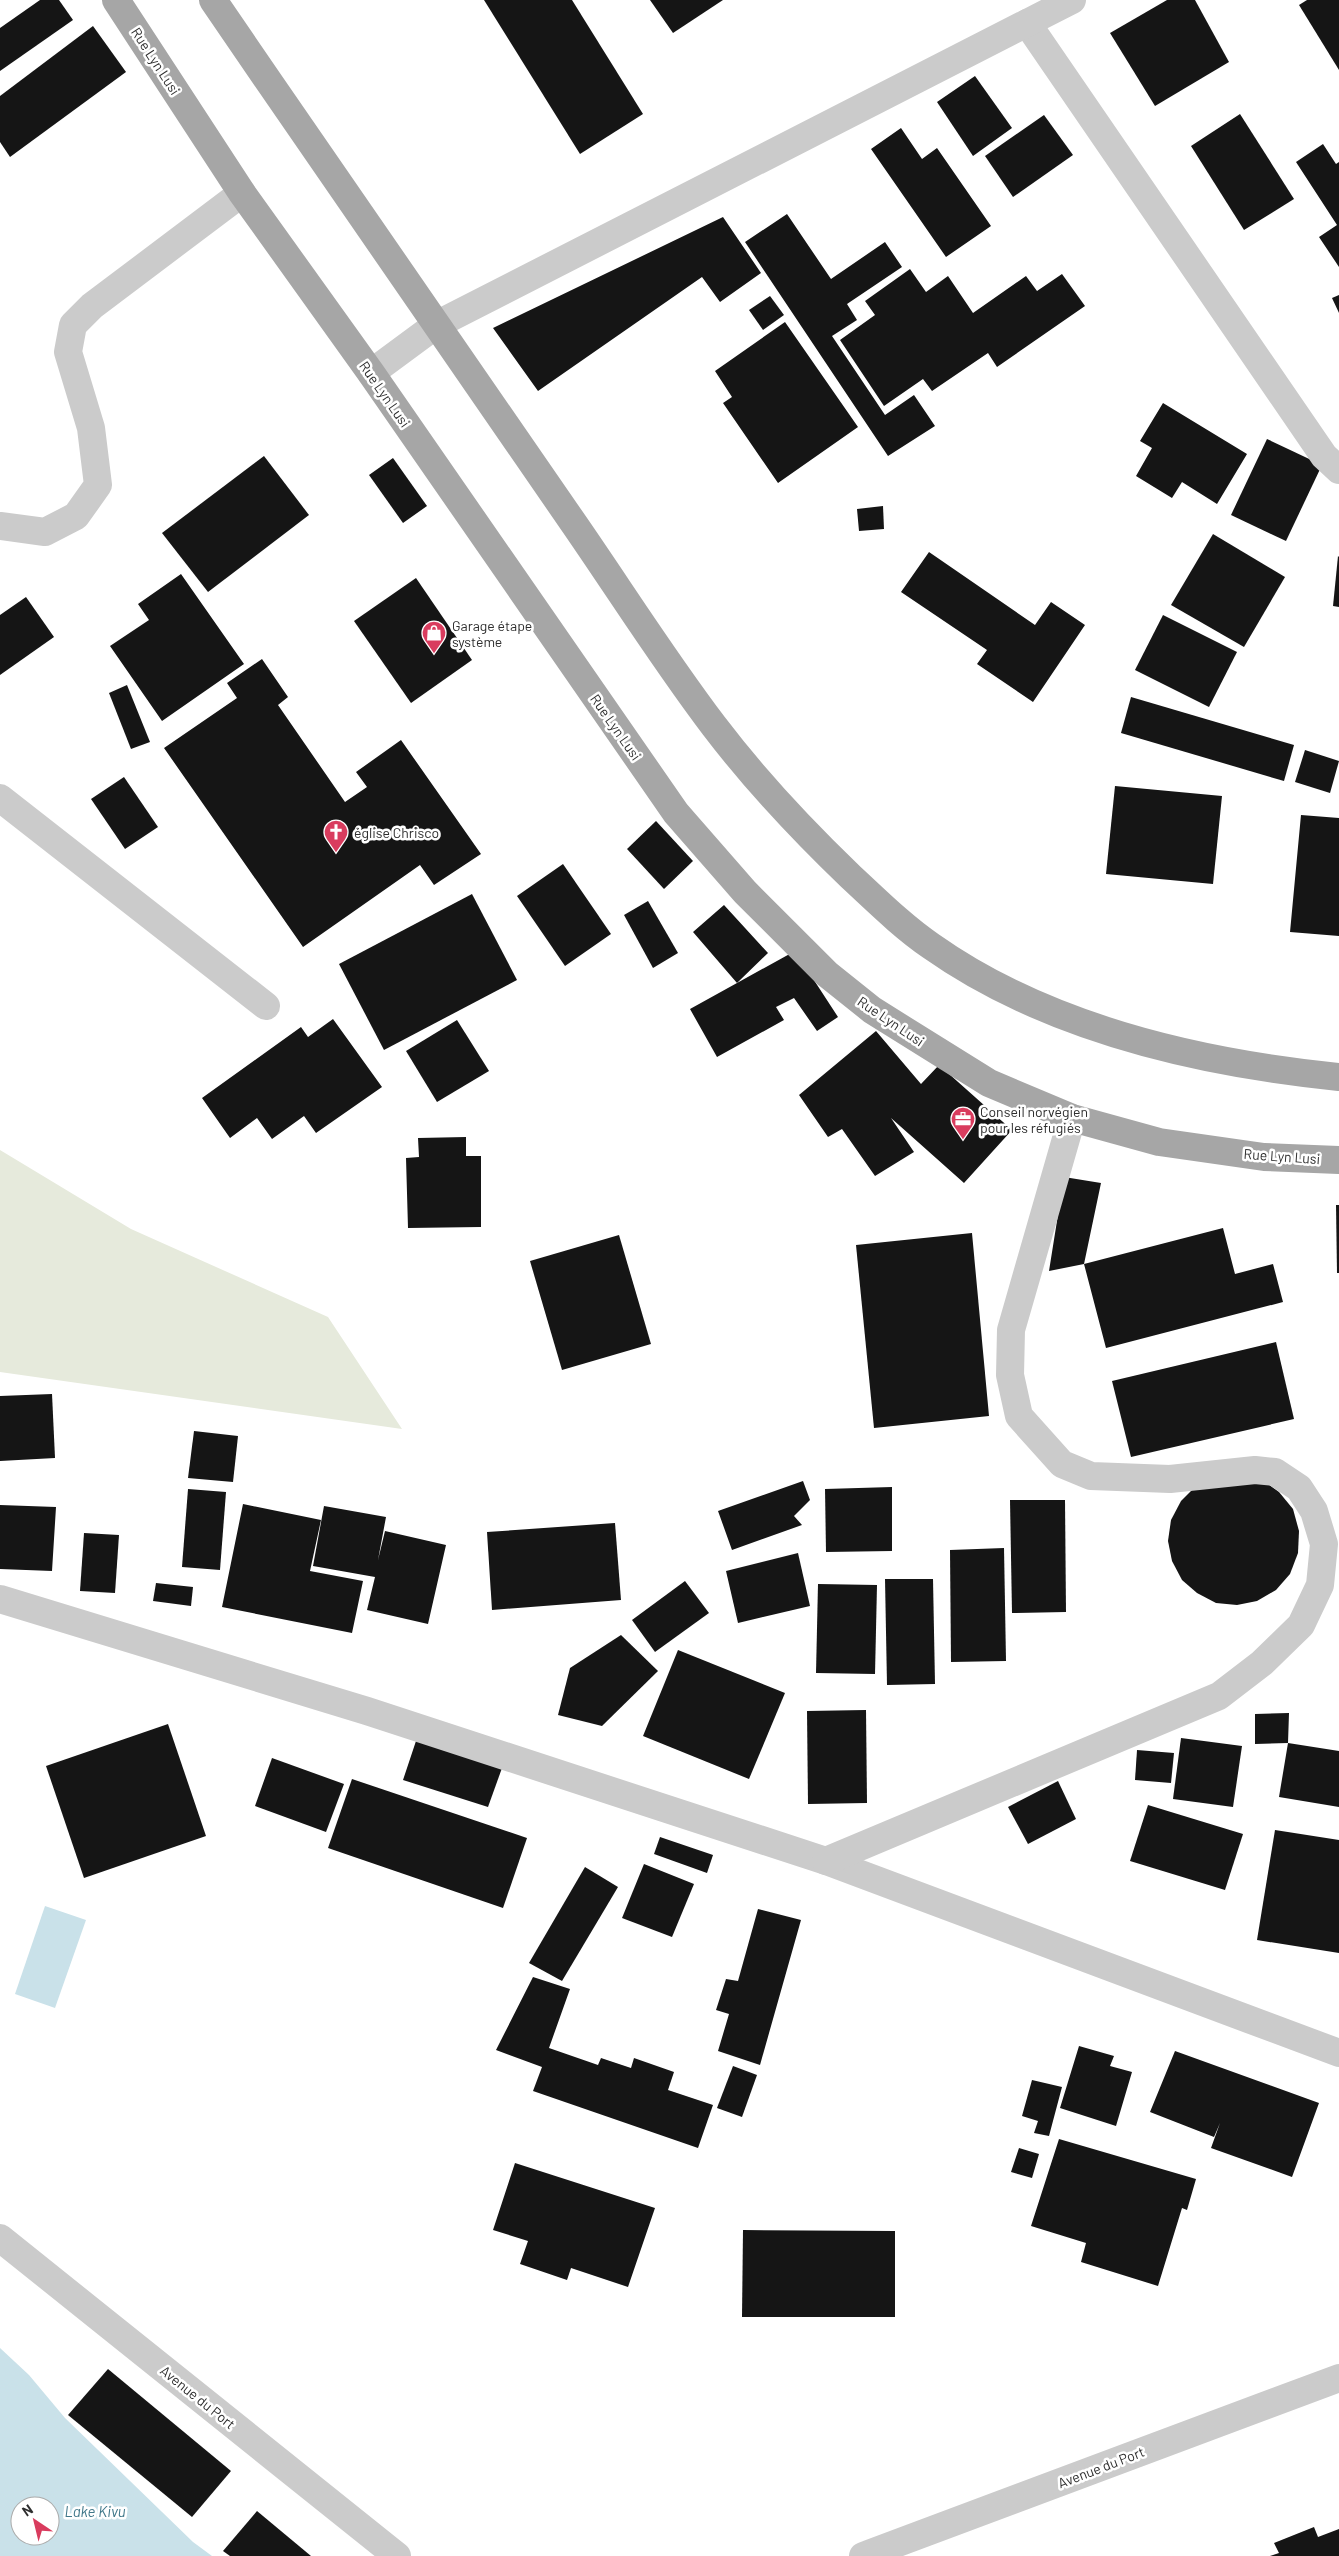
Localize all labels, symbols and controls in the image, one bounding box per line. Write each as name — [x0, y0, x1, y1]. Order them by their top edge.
street label: Rue Lyn Lusi — [128, 24, 184, 98]
street label: Rue Lyn Lusi — [356, 358, 414, 430]
place label: Garage étape système — [452, 617, 532, 650]
shop icon: Garage étape système — [421, 620, 447, 654]
street label: Rue Lyn Lusi — [587, 691, 645, 763]
church icon: église Chrisco — [323, 819, 349, 853]
place label: église Chrisco — [354, 824, 439, 841]
street label: Rue Lyn Lusi — [854, 993, 928, 1049]
place label: Conseil norvégien pour les réfugiés — [980, 1103, 1088, 1136]
office icon: Conseil norvégien pour les réfugiés — [950, 1106, 976, 1140]
street label: Rue Lyn Lusi — [1243, 1145, 1321, 1167]
street label: Avenue du Port — [157, 2362, 239, 2432]
street label: Avenue du Port — [1055, 2443, 1147, 2491]
north arrow — [10, 2496, 60, 2546]
text: N — [19, 2500, 36, 2520]
water label: Lake Kivu — [64, 2502, 126, 2520]

